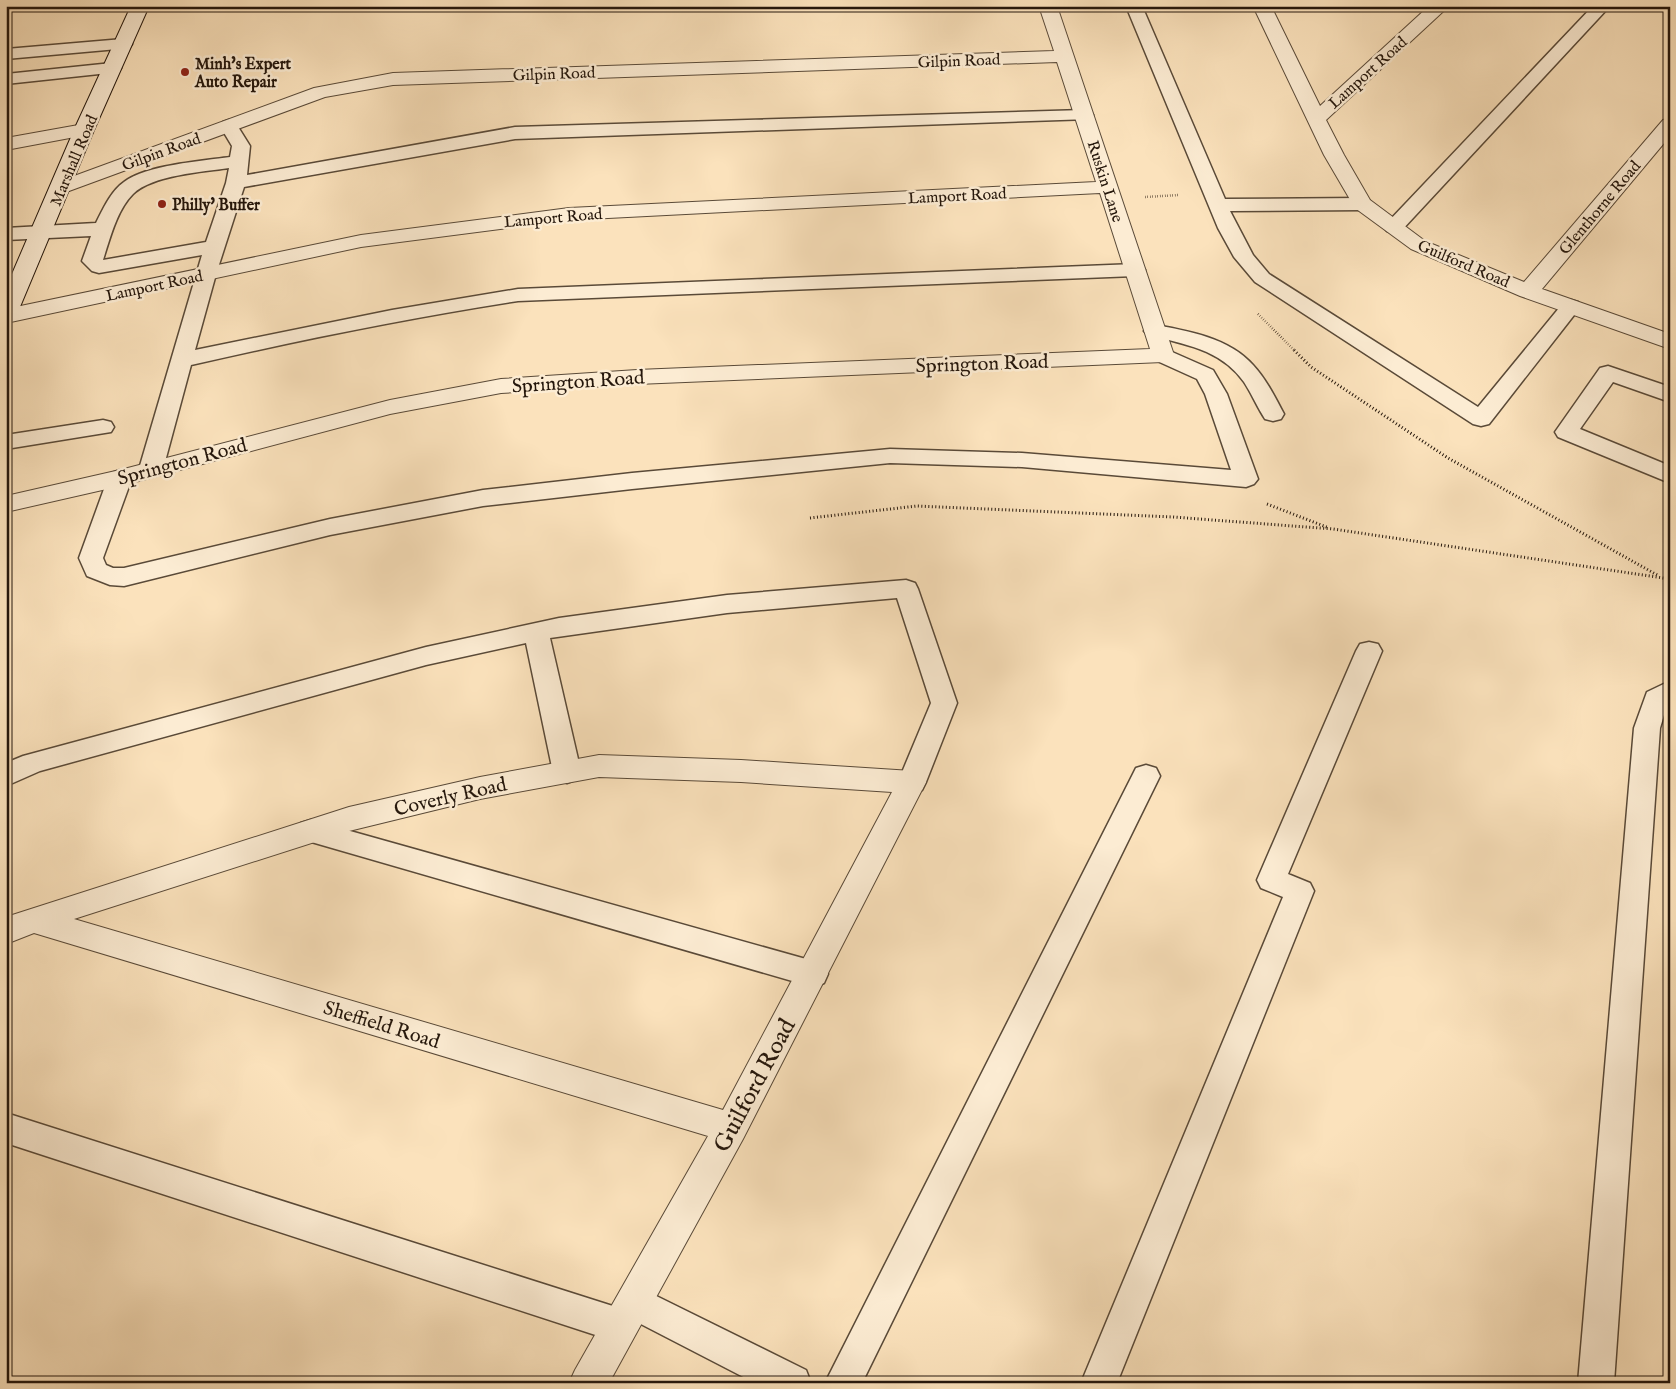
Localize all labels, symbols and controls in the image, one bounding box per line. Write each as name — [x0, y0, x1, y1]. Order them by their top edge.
street label: Lamport Road — [1325, 33, 1412, 114]
street label: Gilpin Road — [918, 51, 1001, 73]
place label: Minh's Expert Auto Repair — [194, 55, 292, 93]
street label: Gilpin Road — [513, 64, 596, 86]
marker: Minh's Expert Auto Repair — [179, 66, 191, 78]
street label: Marshall Road — [47, 112, 103, 209]
street label: Gilpin Road — [120, 129, 204, 176]
street label: Ruskin Lane — [1081, 138, 1127, 225]
street label: Glenthorne Road — [1555, 157, 1646, 259]
street label: Lamport Road — [907, 184, 1007, 210]
place label: Philly' Buffer — [172, 196, 260, 216]
marker: Philly' Buffer — [156, 198, 168, 210]
street label: Lamport Road — [503, 205, 604, 233]
street label: Guilford Road — [1414, 236, 1513, 293]
street label: Lamport Road — [104, 267, 205, 307]
street label: Springton Road — [915, 350, 1049, 379]
street label: Springton Road — [511, 365, 646, 400]
street label: Springton Road — [115, 433, 250, 492]
street label: Coverly Road — [392, 772, 509, 823]
street label: Sheffield Road — [320, 996, 443, 1055]
street label: Guilford Road — [707, 1013, 804, 1158]

